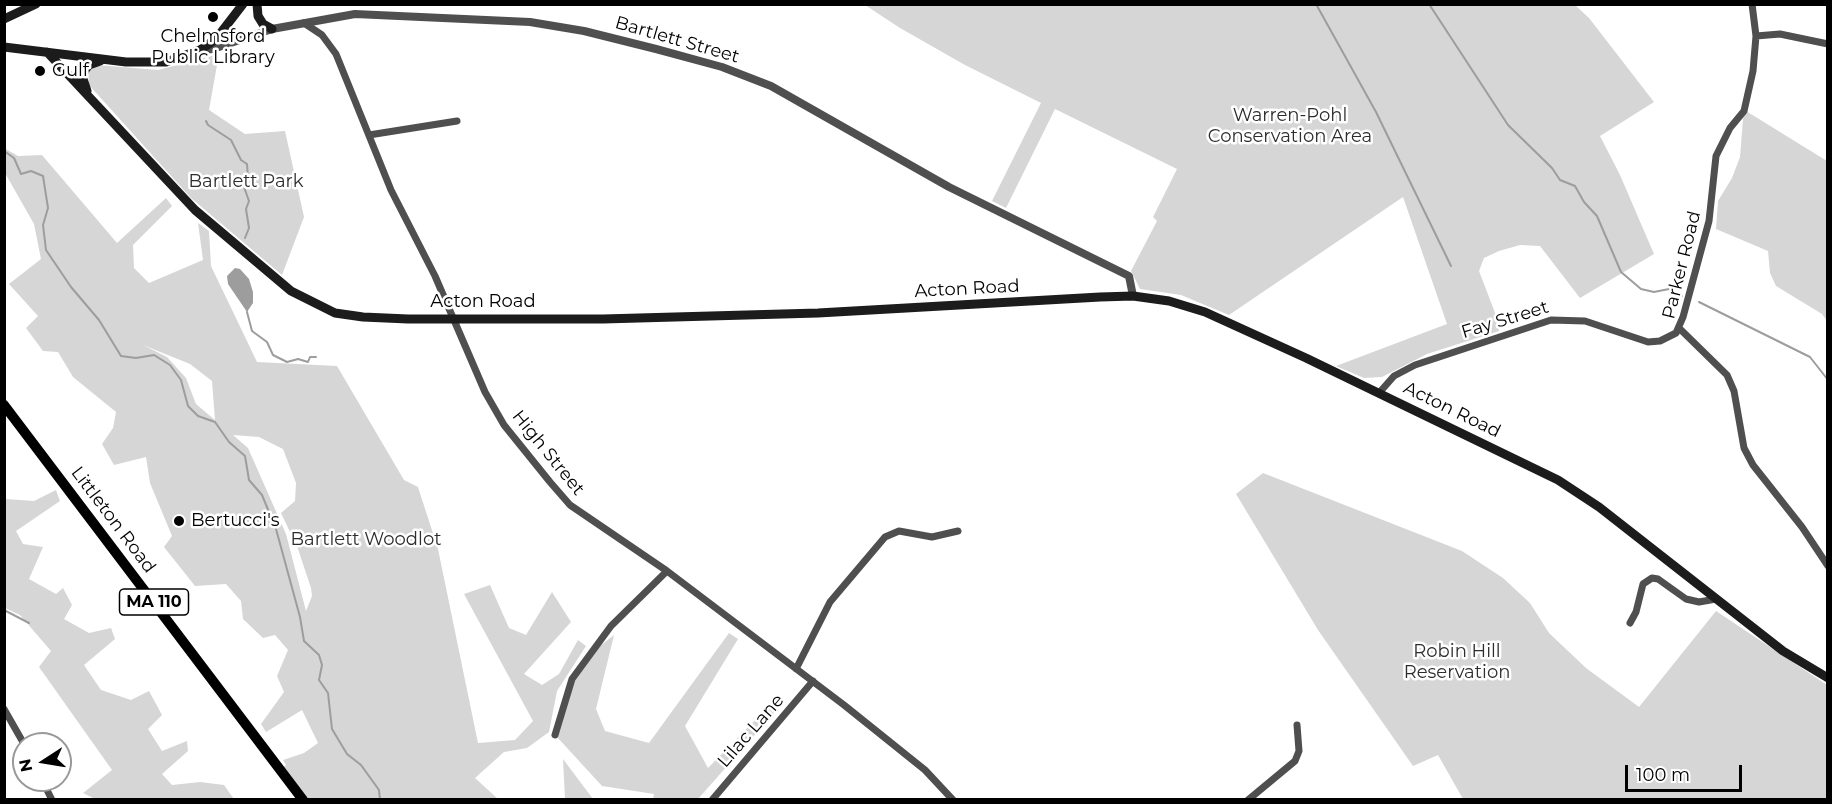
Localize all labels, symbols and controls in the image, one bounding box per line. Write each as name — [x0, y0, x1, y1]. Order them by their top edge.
marker: Chelmsford Public Library — [206, 10, 220, 24]
street label: Bartlett Street — [612, 12, 742, 68]
place label: Chelmsford Public Library — [151, 26, 275, 68]
place label: Gulf — [52, 60, 89, 82]
marker: Gulf — [33, 64, 47, 78]
park label: Warren-Pohl Conservation Area — [1208, 105, 1372, 148]
park label: Bartlett Park — [189, 171, 303, 193]
street label: Parker Road — [1658, 209, 1706, 321]
street label: Acton Road — [914, 275, 1020, 303]
street label: Acton Road — [430, 291, 536, 313]
street label: Fay Street — [1459, 296, 1551, 344]
street label: Acton Road — [1400, 377, 1504, 443]
street label: High Street — [507, 406, 589, 500]
street label: Littleton Road — [66, 463, 160, 577]
place label: Bertucci's — [191, 510, 280, 532]
marker: Bertucci's — [172, 514, 186, 528]
park label: Bartlett Woodlot — [290, 529, 442, 551]
road number: MA 110 — [120, 589, 188, 615]
park label: Robin Hill Reservation — [1404, 641, 1510, 684]
street label: Lilac Lane — [713, 690, 789, 772]
north arrow — [12, 732, 72, 792]
scale bar — [1628, 753, 1745, 791]
text: N — [15, 757, 36, 774]
text: 100 m — [1636, 764, 1690, 786]

